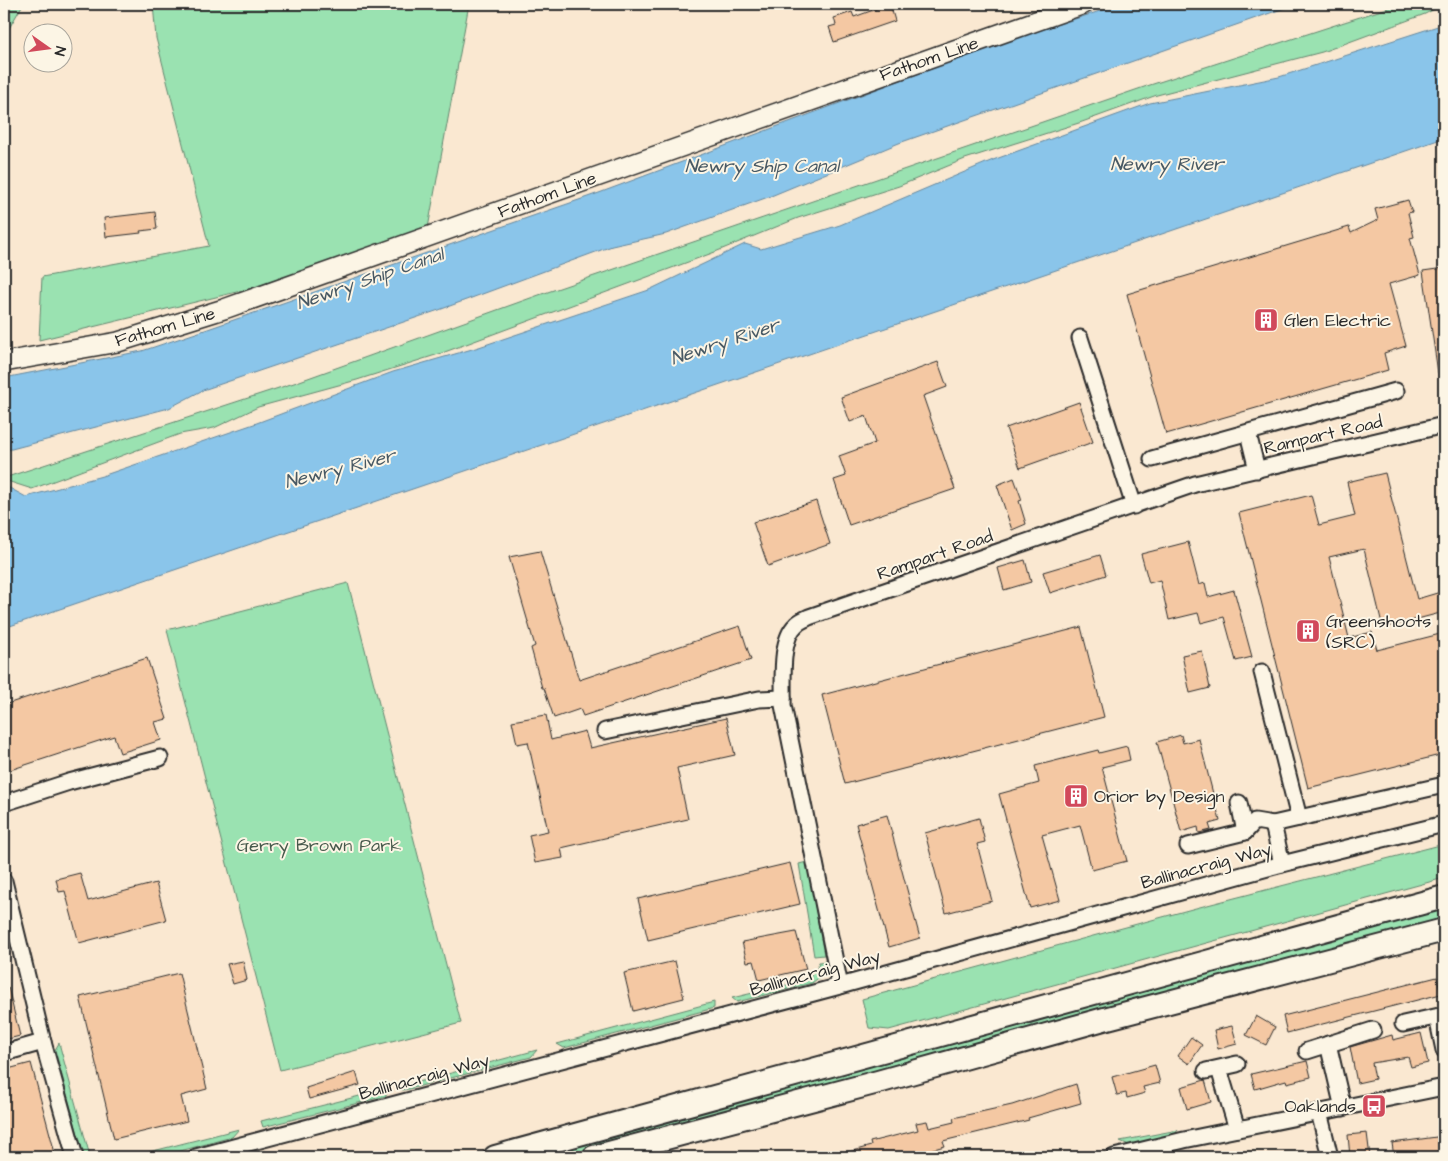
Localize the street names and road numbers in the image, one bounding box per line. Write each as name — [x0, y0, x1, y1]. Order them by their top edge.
street label: Fathom Line — [876, 30, 982, 88]
street label: Fathom Line — [494, 166, 600, 224]
street label: Fathom Line — [112, 301, 218, 353]
street label: Rampart Road — [1261, 409, 1385, 461]
street label: Rampart Road — [874, 523, 996, 587]
street label: Ballinacraig Way — [1138, 837, 1274, 896]
street label: Ballinacraig Way — [747, 944, 883, 1003]
street label: Ballinacraig Way — [356, 1048, 492, 1107]

